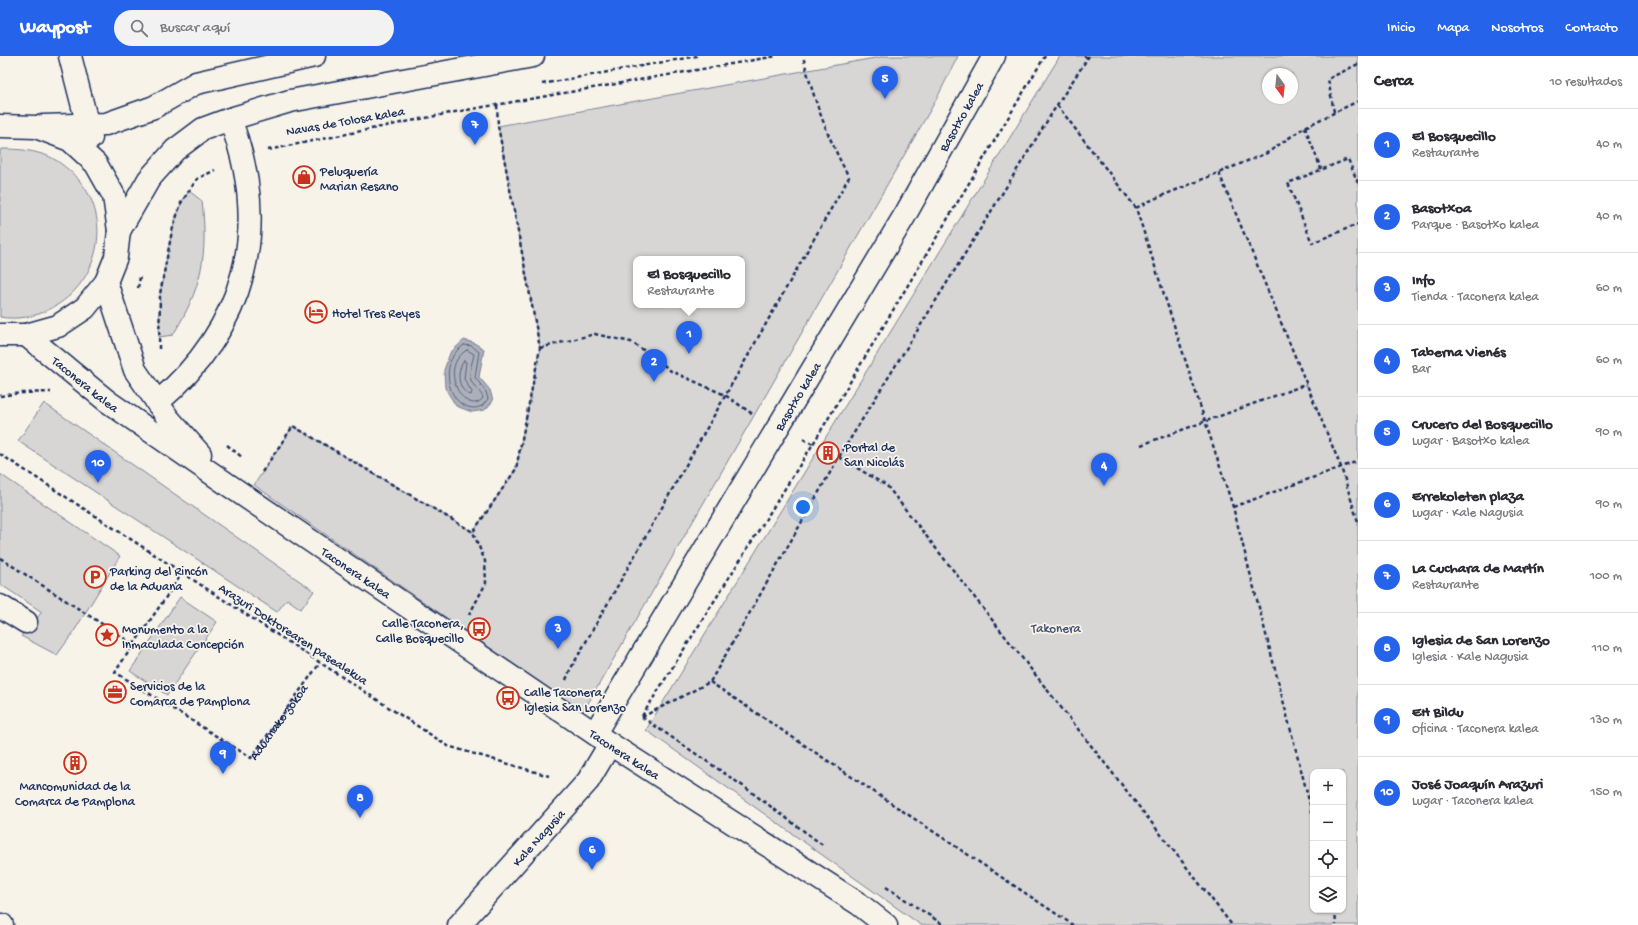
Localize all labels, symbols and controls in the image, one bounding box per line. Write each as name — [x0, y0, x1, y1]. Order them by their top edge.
search box — [114, 10, 394, 46]
text: Waypost — [20, 17, 90, 40]
icon: search — [128, 17, 150, 39]
text: Buscar aquí — [160, 19, 230, 37]
text: Inicio — [1387, 20, 1415, 37]
text: Mapa — [1437, 20, 1469, 37]
text: Nosotros — [1491, 20, 1543, 37]
text: Contacto — [1565, 20, 1618, 37]
pin: 5 — [872, 66, 898, 99]
north arrow — [1262, 68, 1298, 104]
text: Cerca — [1374, 72, 1413, 92]
text: 10 resultados — [1550, 75, 1622, 90]
street label: Basotxo kalea — [937, 79, 988, 156]
street label: Navas de Tolosa kalea — [285, 105, 407, 140]
pin: 7 — [462, 112, 488, 145]
text: El Bosquecillo — [1412, 128, 1496, 146]
text: 1 — [1384, 137, 1390, 152]
text: 40 m — [1596, 137, 1622, 152]
text: Restaurante — [1412, 146, 1479, 161]
shop icon: Peluquería Marian Resano — [291, 164, 317, 190]
place label: Peluquería Marian Resano — [319, 165, 399, 195]
text: Basotxoa — [1412, 200, 1471, 218]
text: 2 — [1384, 209, 1390, 224]
text: 40 m — [1596, 209, 1622, 224]
text: Parque · Basotxo kalea — [1412, 218, 1539, 233]
popup — [633, 256, 745, 308]
text: El Bosquecillo — [647, 266, 731, 284]
text: Info — [1412, 272, 1435, 290]
text: 3 — [1384, 281, 1390, 296]
text: 60 m — [1596, 281, 1622, 296]
text: Restaurante — [647, 284, 714, 299]
text: Tienda · Taconera kalea — [1412, 290, 1539, 305]
hotel icon: Hotel Tres Reyes — [303, 299, 329, 325]
place label: Hotel Tres Reyes — [332, 307, 421, 322]
pin: 1 — [676, 321, 702, 354]
text: Taberna Vienés — [1412, 344, 1506, 362]
pin: 2 — [641, 349, 667, 382]
text: 4 — [1384, 353, 1390, 368]
text: 60 m — [1596, 353, 1622, 368]
street label: Taconera kalea — [47, 354, 121, 417]
street label: Basotxo kalea — [772, 359, 826, 435]
text: Bar — [1412, 362, 1430, 377]
text: Crucero del Bosquecillo — [1412, 416, 1553, 434]
text: 5 — [1384, 425, 1390, 440]
text: 90 m — [1596, 425, 1622, 440]
text: Lugar · Basotxo kalea — [1412, 434, 1529, 449]
building icon: Portal de San Nicolás — [815, 440, 841, 466]
place label: Portal de San Nicolás — [843, 441, 905, 471]
pin: 10 — [85, 450, 111, 483]
pin: 4 — [1091, 453, 1117, 486]
text: Errekoleten plaza — [1412, 488, 1524, 506]
your location — [793, 497, 813, 517]
text: 6 — [1384, 497, 1390, 512]
text: 90 m — [1596, 497, 1622, 512]
text: Lugar · Kale Nagusia — [1412, 506, 1523, 521]
street label: Taconera kalea — [317, 544, 394, 603]
text: La Cuchara de Martín — [1412, 560, 1544, 578]
parking icon: Parking del Rincón de la Aduana — [82, 564, 108, 590]
place label: Parking del Rincón de la Aduana — [109, 565, 208, 595]
text: 7 — [1384, 569, 1390, 584]
text: 100 m — [1590, 569, 1622, 584]
text: Restaurante — [1412, 578, 1479, 593]
street label: Arazuri Doktorearen pasealekua — [215, 581, 371, 689]
bus stop icon: Calle Taconera, Calle Bosquecillo — [466, 616, 492, 642]
pin: 3 — [545, 616, 571, 649]
place label: Calle Taconera, Calle Bosquecillo — [376, 617, 464, 647]
place icon: Monumento a la Inmaculada Concepción — [94, 622, 120, 648]
park label: Takonera — [1030, 622, 1082, 637]
place label: Monumento a la Inmaculada Concepción — [122, 623, 245, 653]
text: Iglesia de San Lorenzo — [1412, 632, 1550, 650]
text: 8 — [1383, 641, 1391, 656]
text: 110 m — [1592, 641, 1622, 656]
text: Iglesia · Kale Nagusia — [1412, 650, 1528, 665]
office icon: Servicios de la Comarca de Pamplona — [102, 679, 128, 705]
place label: Servicios de la Comarca de Pamplona — [130, 680, 251, 710]
street label: Aduanako zokoa — [247, 682, 313, 764]
bus stop icon: Calle Taconera, Iglesia San Lorenzo — [495, 685, 521, 711]
place label: Calle Taconera, Iglesia San Lorenzo — [524, 686, 626, 716]
text: EH Bildu — [1412, 704, 1464, 722]
text: 9 — [1384, 713, 1390, 728]
text: 130 m — [1590, 713, 1622, 728]
text: Oficina · Taconera kalea — [1412, 722, 1538, 737]
street label: Taconera kalea — [585, 726, 662, 784]
pin: 9 — [210, 741, 236, 774]
building icon: Mancomunidad de la Comarca de Pamplona — [62, 750, 88, 776]
map controls — [1310, 769, 1346, 913]
button: + — [1310, 769, 1346, 805]
text: José Joaquín Arazuri — [1412, 776, 1543, 794]
place label: Mancomunidad de la Comarca de Pamplona — [15, 780, 136, 810]
pin: 8 — [347, 785, 373, 818]
text: 10 — [1381, 785, 1393, 800]
text: 150 m — [1590, 785, 1622, 800]
text: Lugar · Taconera kalea — [1412, 794, 1533, 809]
button: − — [1310, 805, 1346, 841]
street label: Kale Nagusia — [510, 807, 569, 870]
pin: 6 — [579, 837, 605, 870]
button: locate — [1310, 841, 1346, 877]
button: layers — [1310, 877, 1346, 913]

